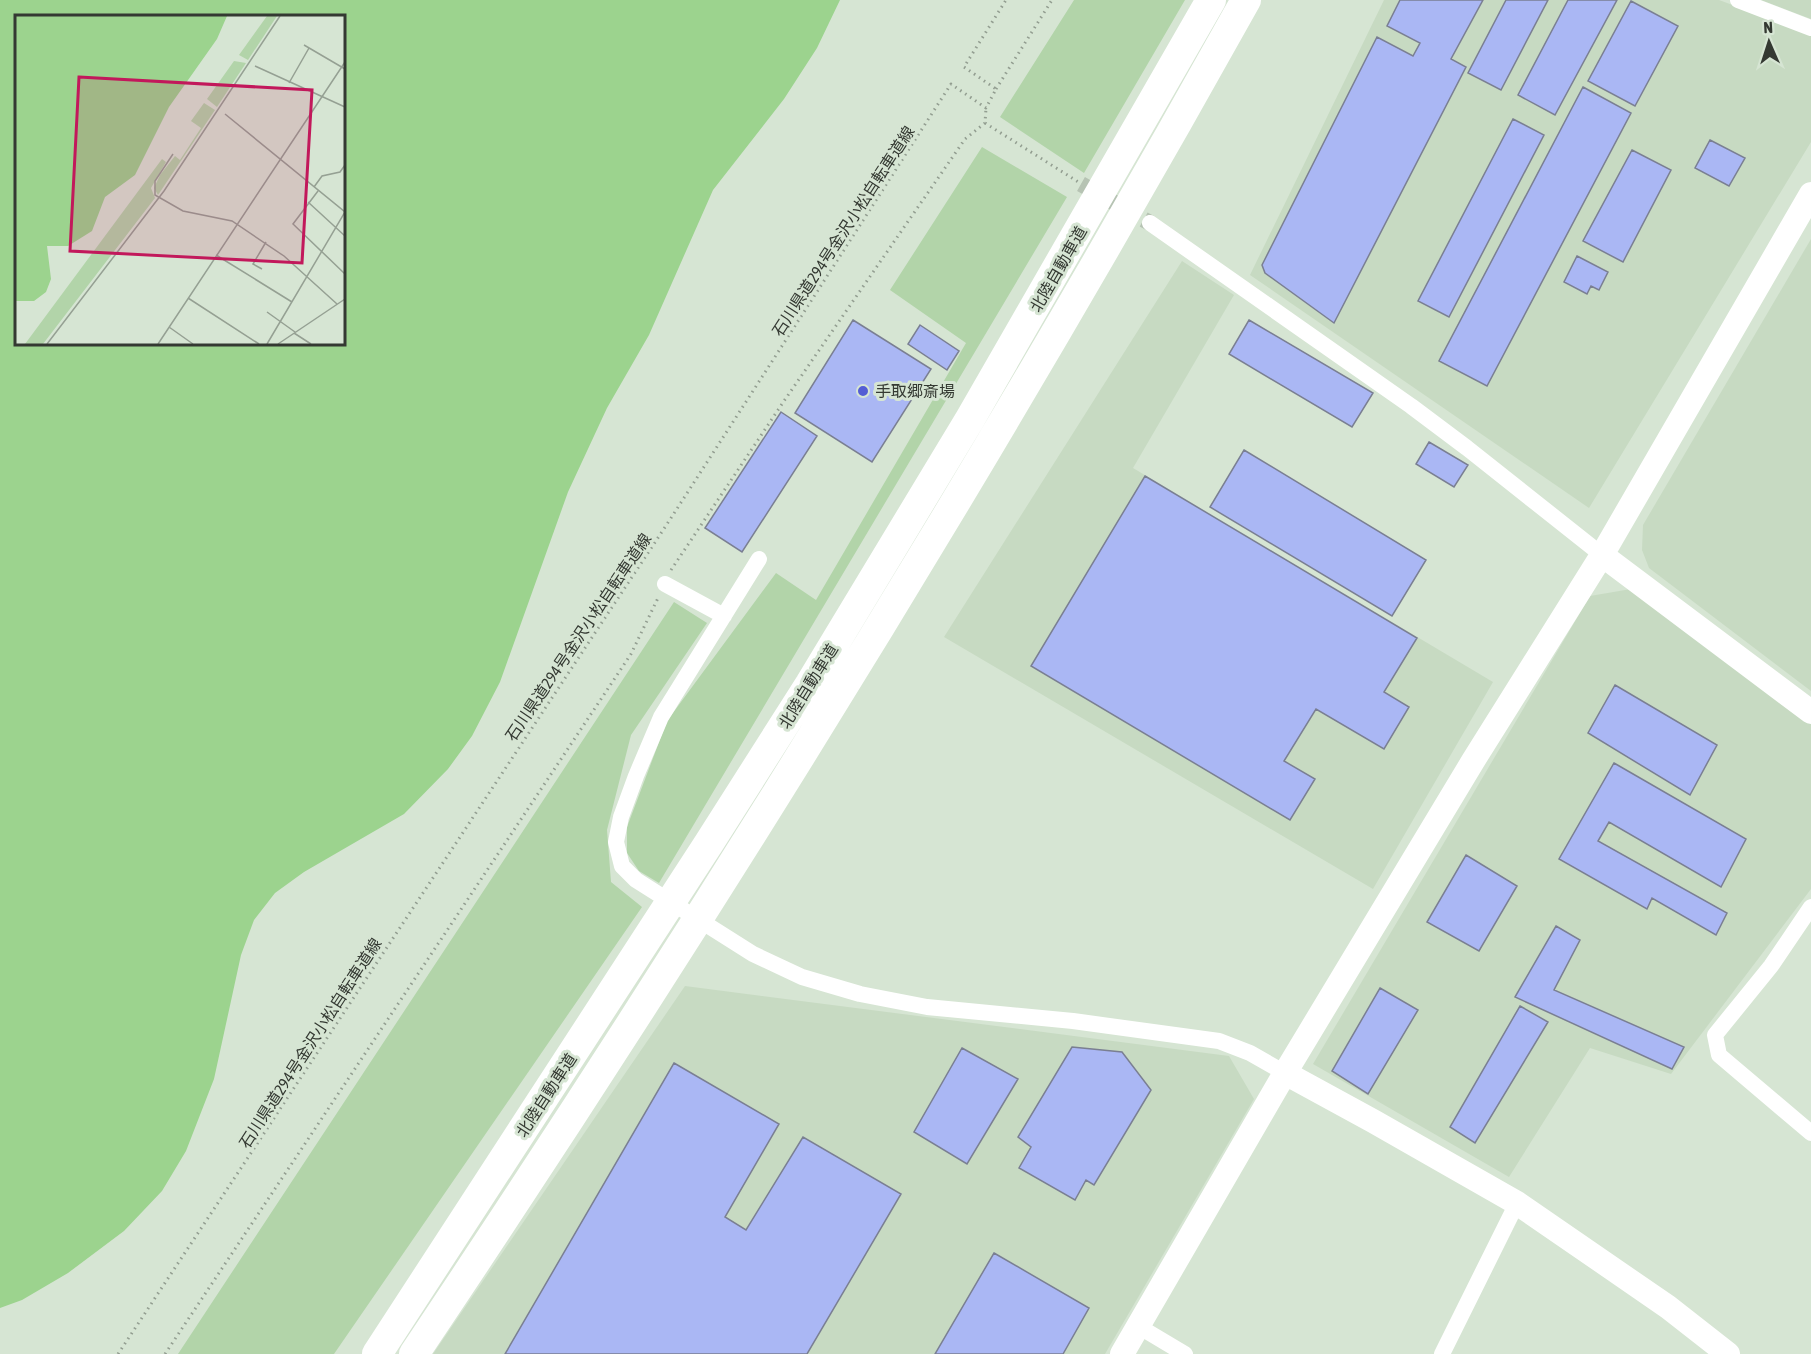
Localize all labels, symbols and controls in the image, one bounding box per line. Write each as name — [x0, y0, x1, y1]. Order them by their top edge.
north arrow — [1739, 12, 1799, 72]
inset map — [15, 15, 345, 345]
text: N — [1763, 18, 1773, 36]
street label: 石川県道294号金沢小松自転車道線 — [768, 123, 918, 339]
street label: 北陸自動車道 — [1026, 223, 1090, 315]
place label: 手取郷斎場 — [875, 382, 955, 400]
marker: 手取郷斎場 — [856, 384, 870, 398]
street label: 石川県道294号金沢小松自転車道線 — [502, 530, 654, 744]
street label: 北陸自動車道 — [775, 641, 841, 731]
street label: 石川県道294号金沢小松自転車道線 — [235, 935, 385, 1151]
street label: 北陸自動車道 — [512, 1050, 580, 1140]

